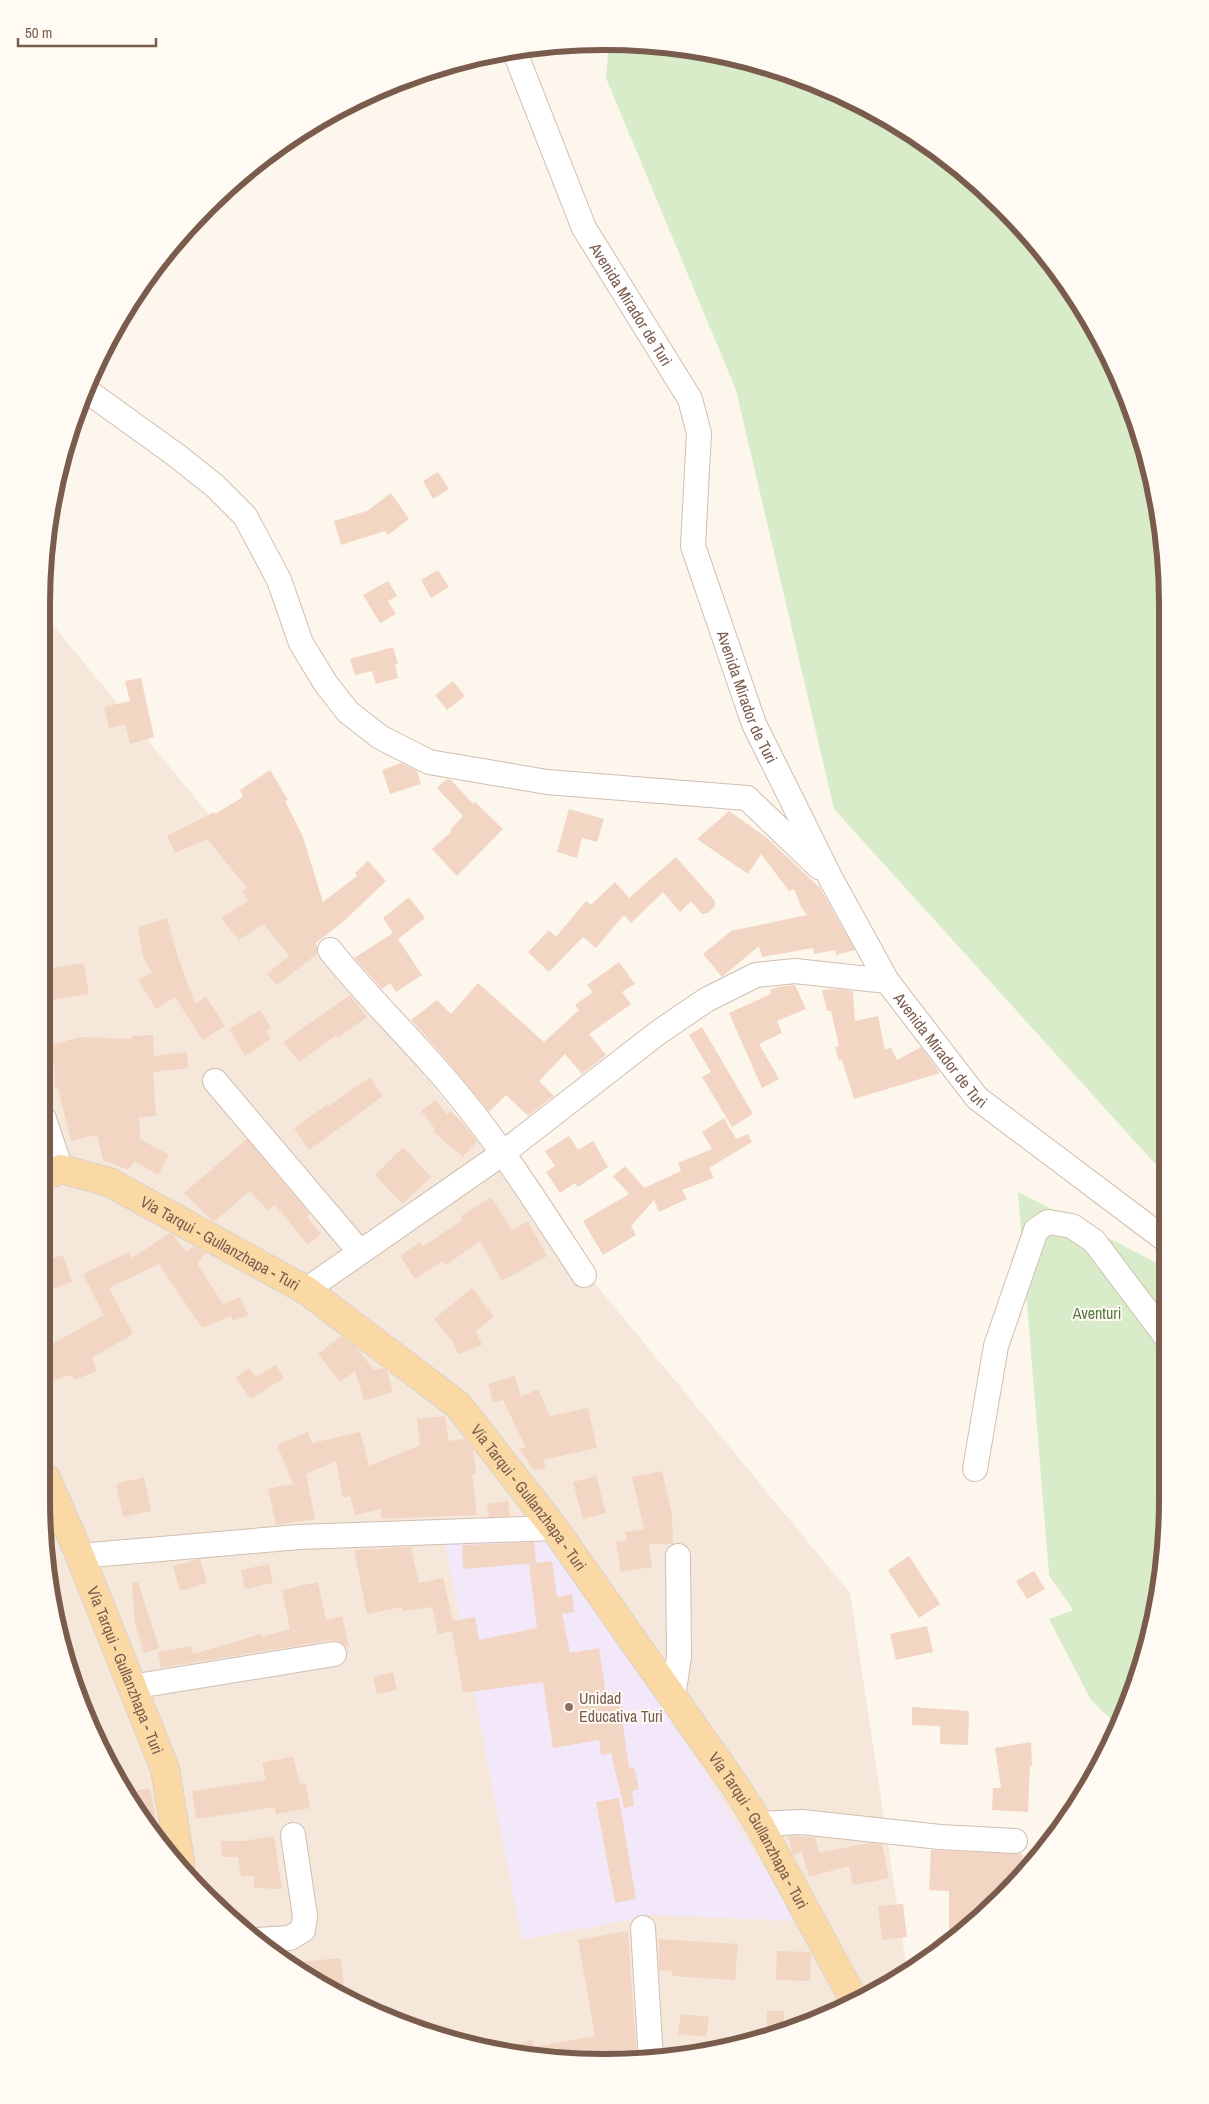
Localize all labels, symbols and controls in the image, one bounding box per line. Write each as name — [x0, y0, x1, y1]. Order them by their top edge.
scale bar — [18, 15, 155, 47]
text: 50 m — [25, 22, 52, 43]
street label: Avenida Mirador de Turi — [584, 238, 678, 370]
street label: Avenida Mirador de Turi — [711, 626, 783, 767]
street label: Avenida Mirador de Turi — [888, 987, 992, 1113]
street label: Vía Tarqui - Gullanzhapa - Turi — [137, 1190, 304, 1296]
park label: Aventuri — [1072, 1302, 1121, 1324]
street label: Vía Tarqui - Gullanzhapa - Turi — [466, 1420, 592, 1575]
street label: Vía Tarqui - Gullanzhapa - Turi — [82, 1583, 169, 1757]
place label: Unidad Educativa Turi — [579, 1687, 663, 1727]
marker: Unidad Educativa Turi — [563, 1701, 575, 1713]
street label: Vía Tarqui - Gullanzhapa - Turi — [704, 1748, 814, 1913]

